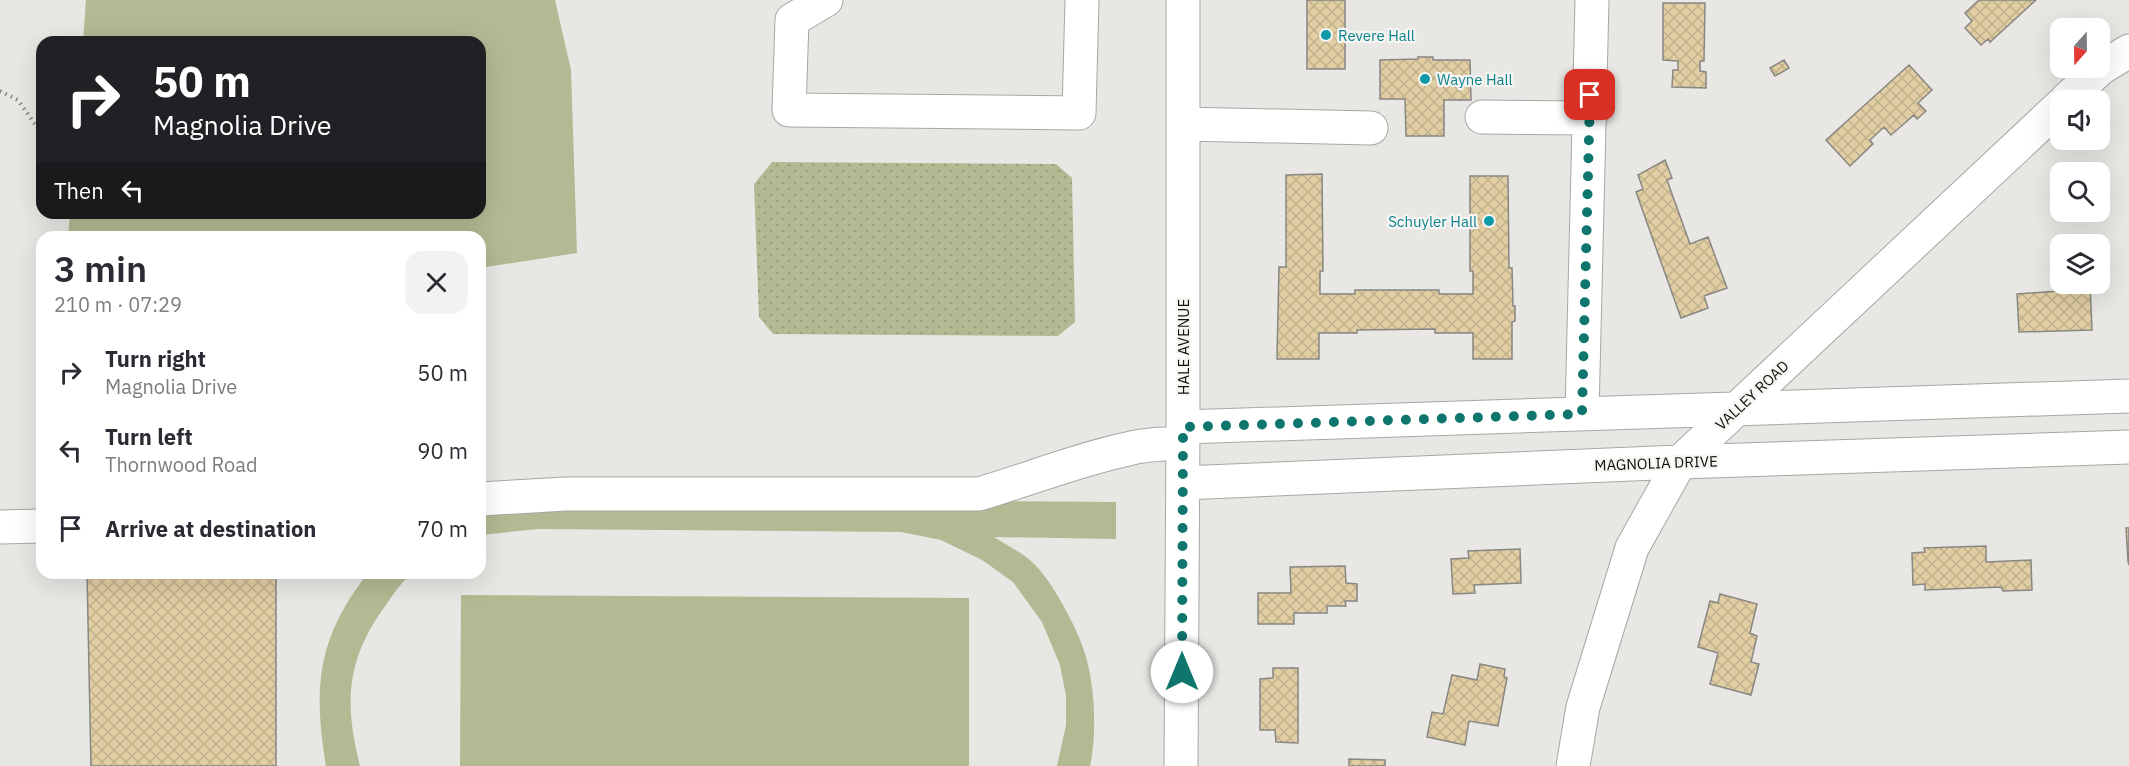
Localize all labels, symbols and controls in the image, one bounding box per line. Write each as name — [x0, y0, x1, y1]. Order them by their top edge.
north arrow — [2050, 18, 2110, 78]
map controls — [2050, 18, 2110, 294]
place label: Revere Hall — [1338, 26, 1415, 45]
marker: Revere Hall — [1319, 28, 1333, 42]
text: 50 m — [153, 54, 251, 109]
icon: right — [54, 60, 132, 138]
pin — [1564, 69, 1615, 120]
place label: Wayne Hall — [1437, 70, 1513, 89]
marker: Wayne Hall — [1418, 72, 1432, 86]
icon: arrive — [1573, 78, 1606, 111]
button: sound — [2050, 90, 2110, 150]
text: Magnolia Drive — [153, 107, 332, 142]
button: search — [2050, 162, 2110, 222]
icon: left — [116, 174, 149, 207]
text: Then — [54, 176, 104, 205]
place label: Schuyler Hall — [1388, 212, 1477, 231]
marker: Schuyler Hall — [1482, 214, 1496, 228]
button: layers — [2050, 234, 2110, 294]
text: 3 min — [54, 245, 147, 292]
button: close — [405, 251, 468, 314]
text: 210 m · 07:29 — [54, 291, 182, 318]
street label: HALE AVENUE — [1174, 299, 1193, 395]
text: Turn right — [105, 344, 206, 373]
icon: right — [54, 356, 87, 389]
street label: VALLEY ROAD — [1711, 356, 1793, 434]
text: 50 m — [417, 358, 468, 387]
text: Magnolia Drive — [105, 373, 237, 400]
text: Turn left — [105, 422, 193, 451]
icon: left — [54, 434, 87, 467]
text: 90 m — [417, 436, 468, 465]
text: Thornwood Road — [105, 451, 258, 478]
street label: MAGNOLIA DRIVE — [1594, 451, 1718, 475]
icon: arrive — [54, 512, 87, 545]
text: Arrive at destination — [105, 514, 316, 543]
text: 70 m — [417, 514, 468, 543]
position arrow — [1150, 640, 1214, 704]

